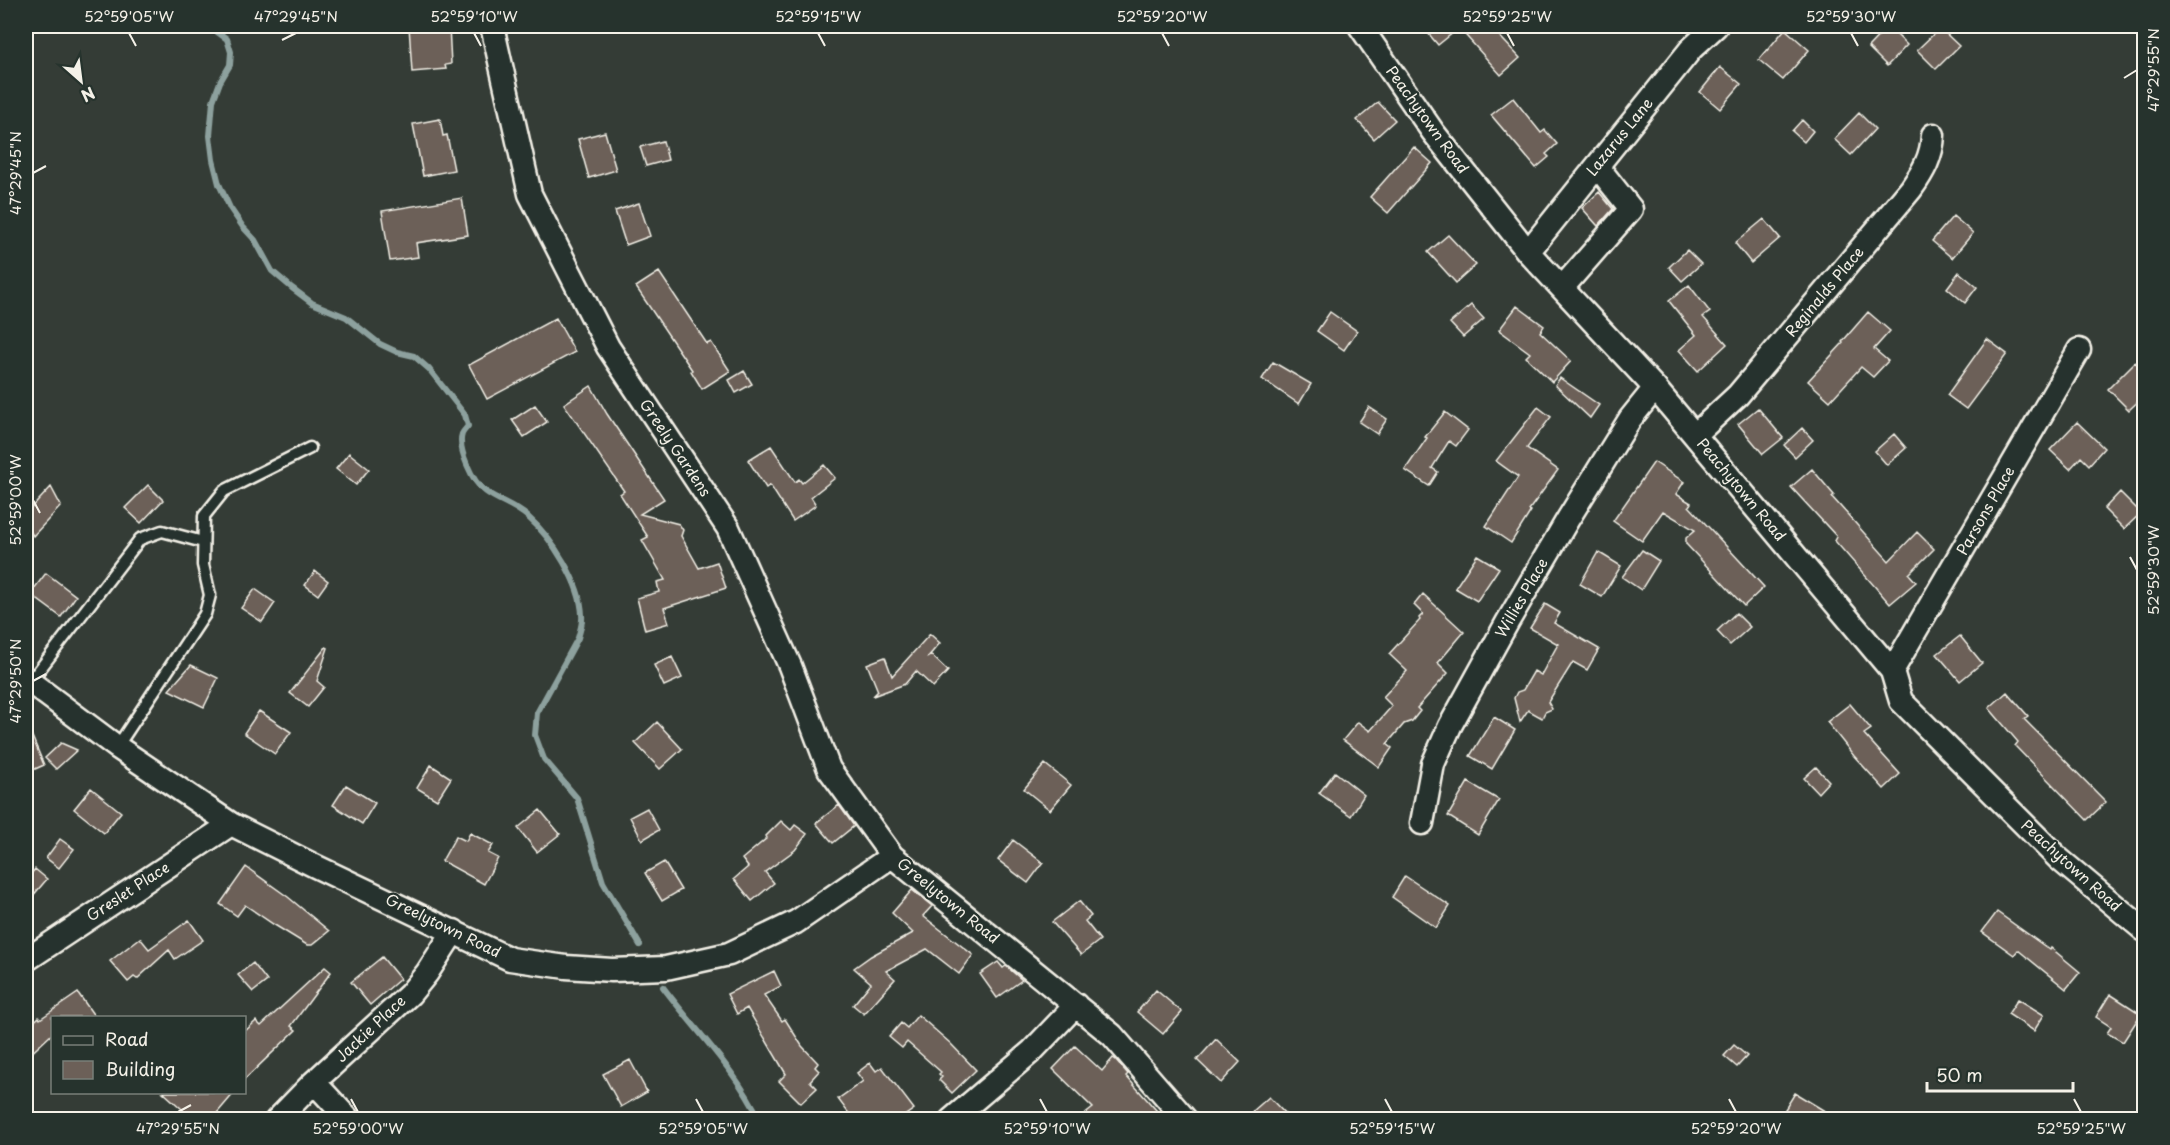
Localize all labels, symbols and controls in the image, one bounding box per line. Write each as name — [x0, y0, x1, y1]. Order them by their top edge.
text: 52°59'05"W — [84, 4, 175, 27]
text: 47°29'45"N — [254, 4, 338, 27]
text: 52°59'10"W — [430, 4, 518, 27]
text: 52°59'15"W — [775, 4, 862, 27]
text: 52°59'20"W — [1116, 4, 1208, 27]
text: 52°59'25"W — [1462, 4, 1552, 27]
text: 52°59'30"W — [1806, 4, 1897, 27]
text: 47°29'55"N — [2141, 28, 2164, 112]
north arrow — [51, 51, 111, 111]
street label: Peachytown Road — [1381, 60, 1475, 178]
text: N — [77, 82, 100, 109]
street label: Lazarus Lane — [1580, 92, 1658, 180]
text: 47°29'45"N — [3, 131, 26, 215]
street label: Reginalds Place — [1779, 241, 1869, 341]
street label: Greely Gardens — [635, 394, 718, 501]
street label: Peachytown Road — [1692, 432, 1792, 546]
text: 52°59'00"W — [3, 454, 26, 546]
street label: Parsons Place — [1950, 461, 2020, 559]
text: 52°59'30"W — [2141, 524, 2164, 615]
street label: Willies Place — [1489, 553, 1553, 642]
text: 47°29'50"N — [3, 638, 26, 724]
street label: Peachytown Road — [2017, 813, 2127, 916]
street label: Greelytown Road — [893, 851, 1005, 948]
street label: Greslet Place — [81, 855, 173, 926]
street label: Greelytown Road — [382, 887, 505, 963]
street label: Jackie Place — [330, 989, 410, 1067]
legend — [51, 1016, 246, 1094]
text: Road — [105, 1025, 149, 1052]
text: Building — [105, 1055, 175, 1082]
scale bar — [1927, 1055, 2072, 1093]
text: 50 m — [1936, 1061, 1983, 1088]
text: 47°29'55"N — [136, 1116, 220, 1139]
text: 52°59'00"W — [312, 1116, 404, 1139]
text: 52°59'05"W — [658, 1116, 749, 1139]
text: 52°59'10"W — [1003, 1116, 1091, 1139]
text: 52°59'15"W — [1349, 1116, 1436, 1139]
text: 52°59'20"W — [1690, 1116, 1782, 1139]
text: 52°59'25"W — [2036, 1116, 2126, 1139]

